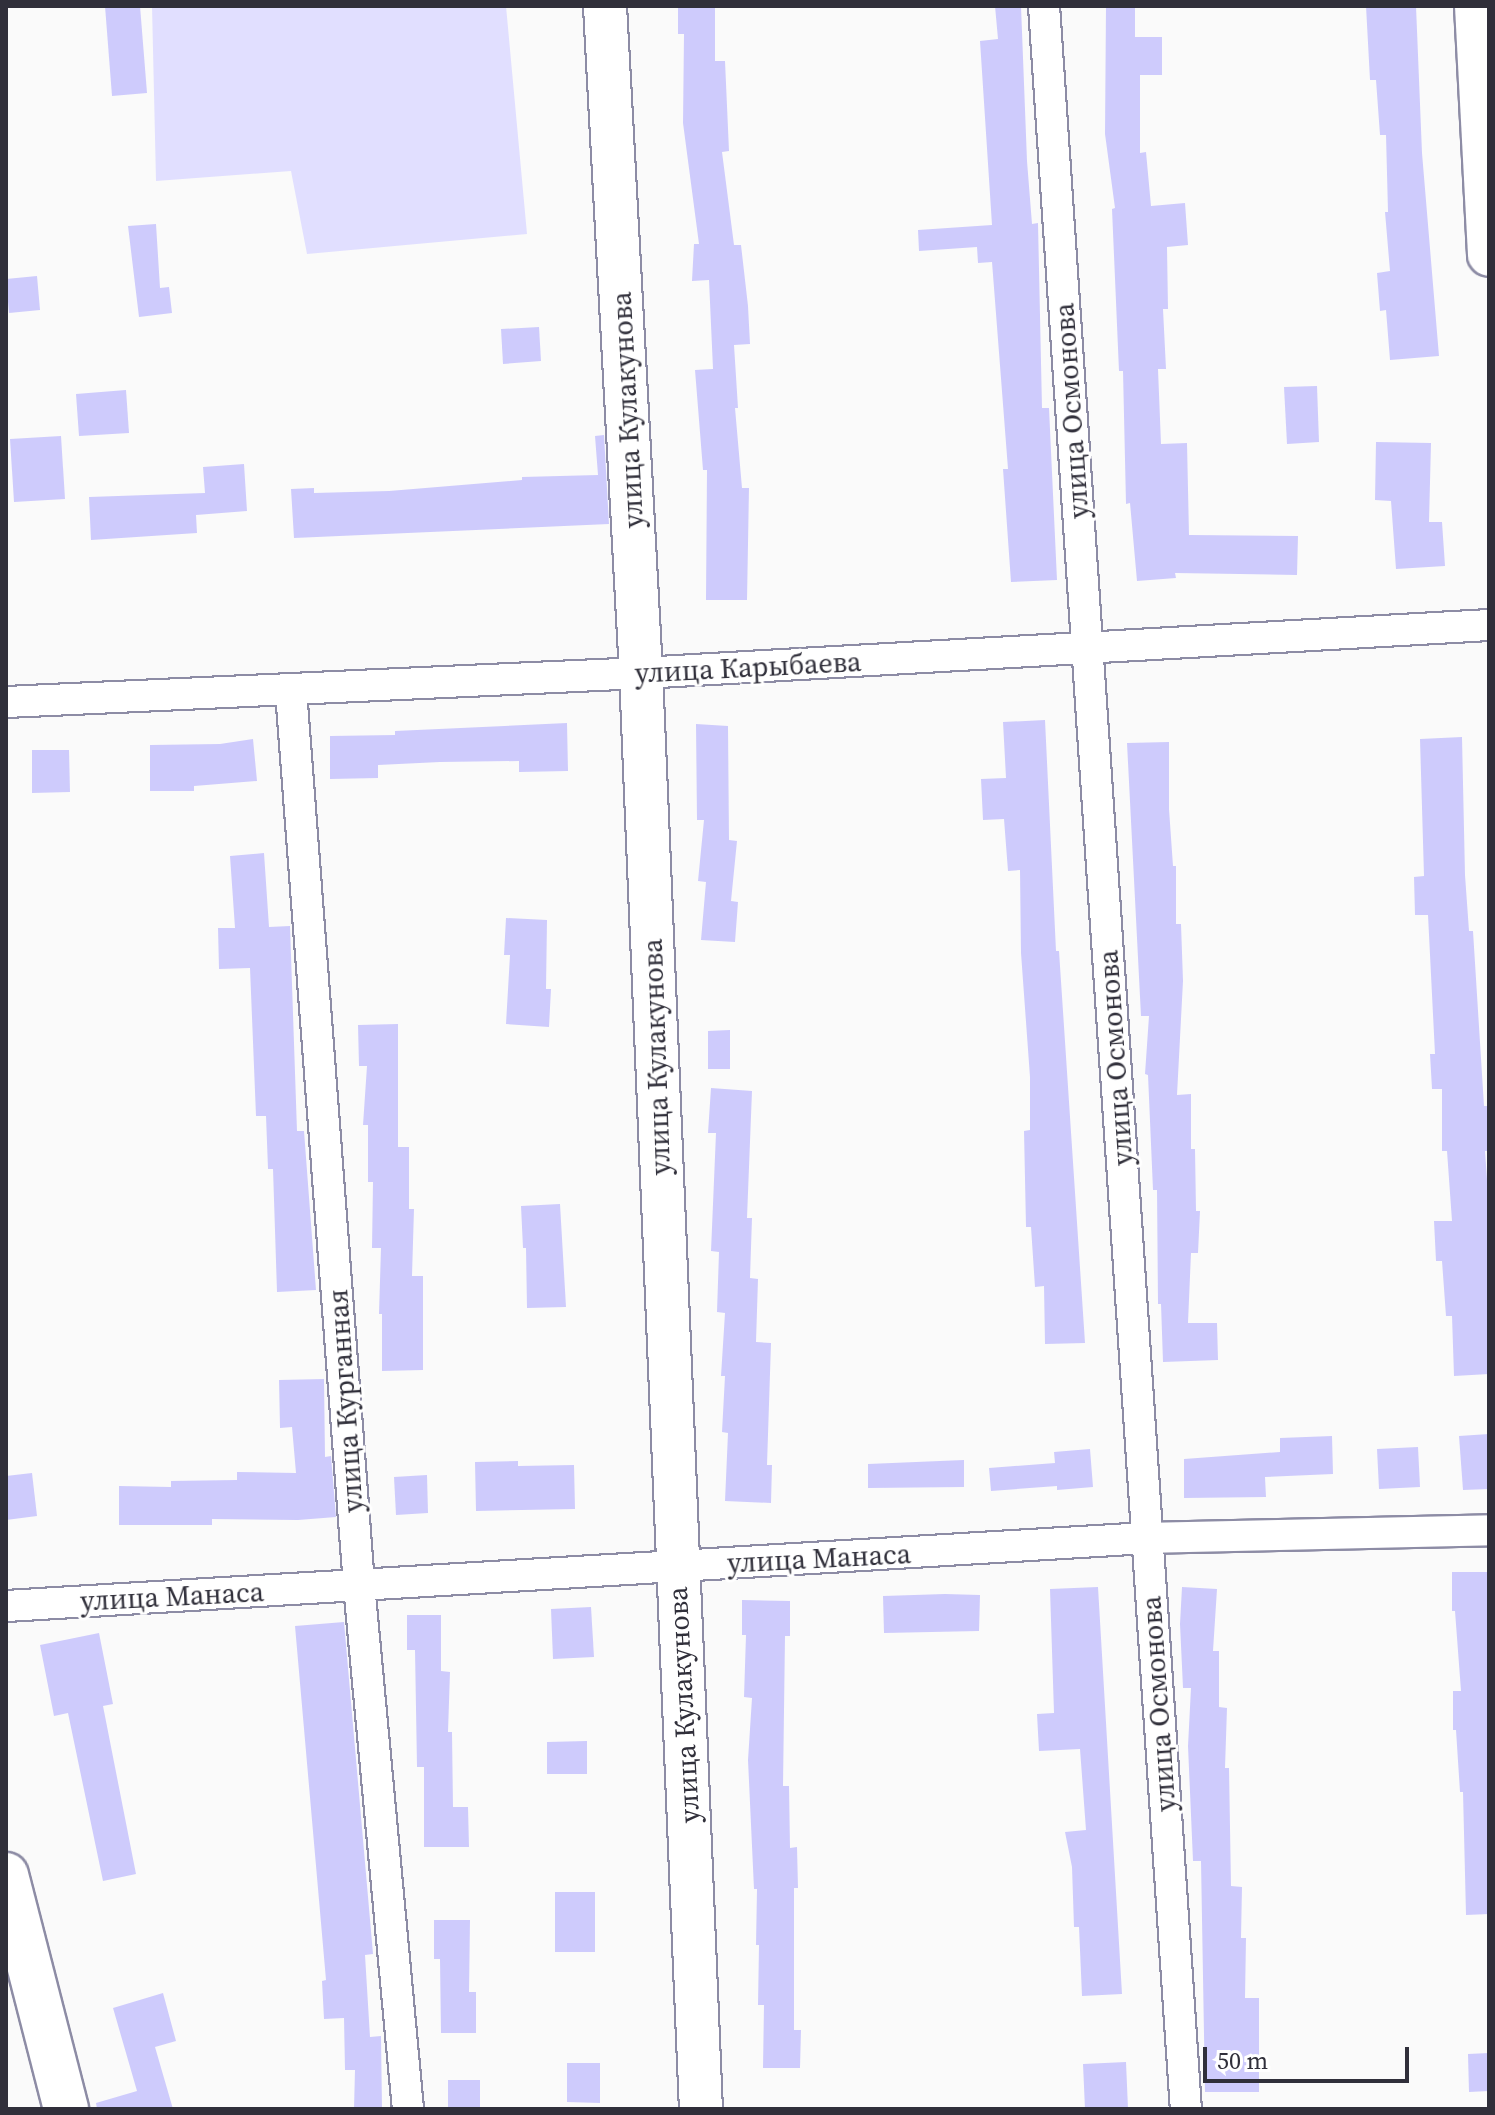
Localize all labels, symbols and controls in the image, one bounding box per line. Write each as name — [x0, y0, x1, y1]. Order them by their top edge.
street label: улица Кулакунова — [604, 291, 650, 529]
street label: улица Осмонова — [1047, 302, 1095, 520]
street label: улица Карыбаева — [634, 644, 862, 690]
street label: улица Кулакунова — [635, 938, 677, 1176]
street label: улица Осмонова — [1091, 949, 1139, 1167]
street label: улица Курганная — [320, 1288, 370, 1514]
street label: улица Манаса — [726, 1536, 912, 1580]
street label: улица Манаса — [79, 1574, 265, 1618]
street label: улица Кулакунова — [660, 1586, 706, 1824]
street label: улица Осмонова — [1134, 1595, 1182, 1813]
scale bar — [1207, 2031, 1413, 2081]
text: 50 m — [1217, 2044, 1268, 2077]

